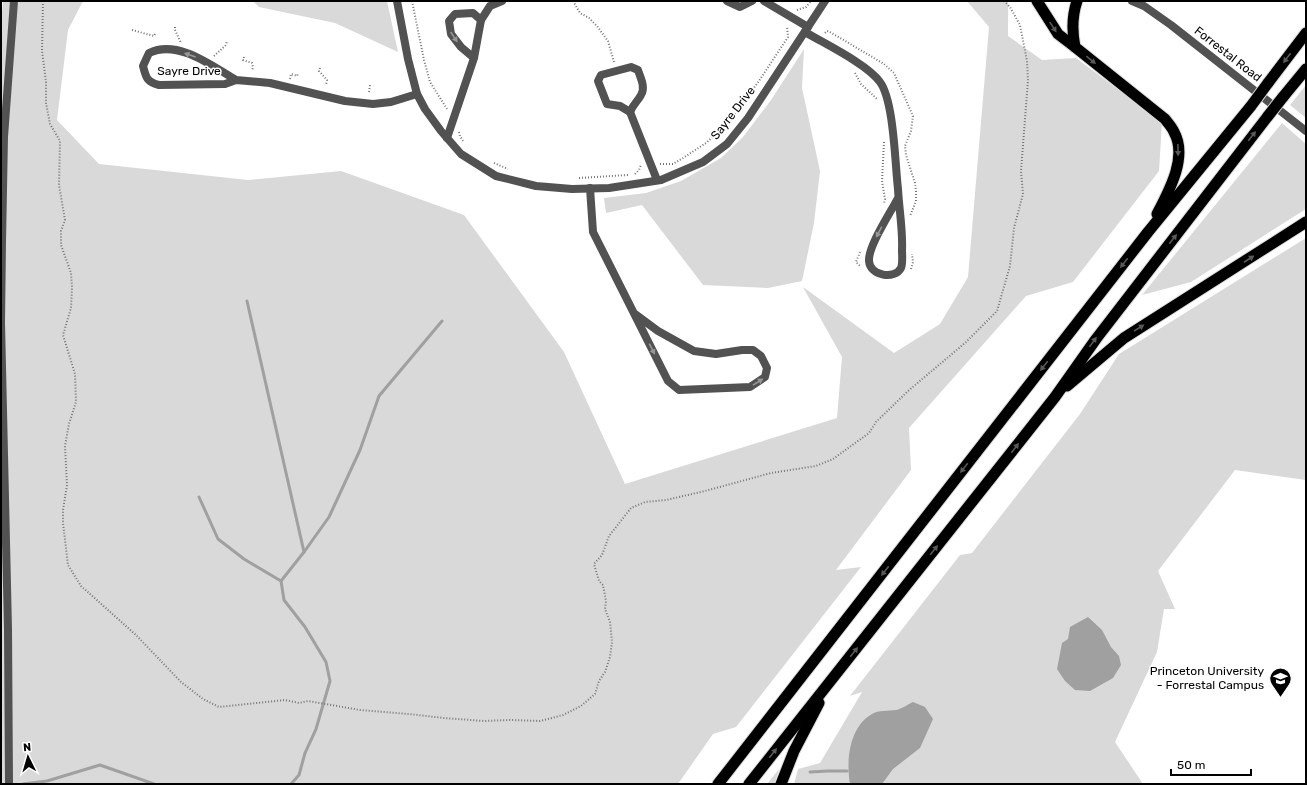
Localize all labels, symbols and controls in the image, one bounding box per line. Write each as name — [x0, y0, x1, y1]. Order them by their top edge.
one-way arrow — [1050, 21, 1057, 32]
street label: Forrestal Road — [1192, 23, 1264, 85]
one-way arrow — [450, 32, 458, 43]
one-way arrow — [184, 51, 196, 57]
one-way arrow — [1283, 53, 1291, 64]
one-way arrow — [1085, 55, 1096, 64]
street label: Sayre Drive — [157, 64, 221, 78]
street label: Sayre Drive — [708, 83, 758, 142]
one-way arrow — [1248, 131, 1257, 142]
one-way arrow — [1175, 144, 1181, 157]
one-way arrow — [876, 226, 883, 238]
one-way arrow — [1168, 234, 1177, 245]
one-way arrow — [1243, 255, 1255, 262]
one-way arrow — [1120, 258, 1129, 269]
one-way arrow — [1133, 325, 1145, 332]
one-way arrow — [1089, 337, 1097, 347]
one-way arrow — [649, 343, 655, 355]
one-way arrow — [1040, 360, 1049, 371]
one-way arrow — [752, 378, 764, 385]
one-way arrow — [1010, 442, 1019, 453]
one-way arrow — [960, 463, 969, 474]
one-way arrow — [930, 544, 938, 555]
one-way arrow — [880, 565, 889, 576]
one-way arrow — [849, 646, 858, 657]
place label: Princeton University - Forrestal Campus — [1150, 664, 1264, 692]
school or university icon: Princeton University - Forrestal Campus — [1267, 665, 1293, 698]
north arrow — [8, 737, 48, 777]
text: N — [23, 741, 32, 754]
one-way arrow — [768, 748, 777, 759]
scale bar — [1171, 751, 1251, 777]
text: 50 m — [1177, 758, 1205, 772]

